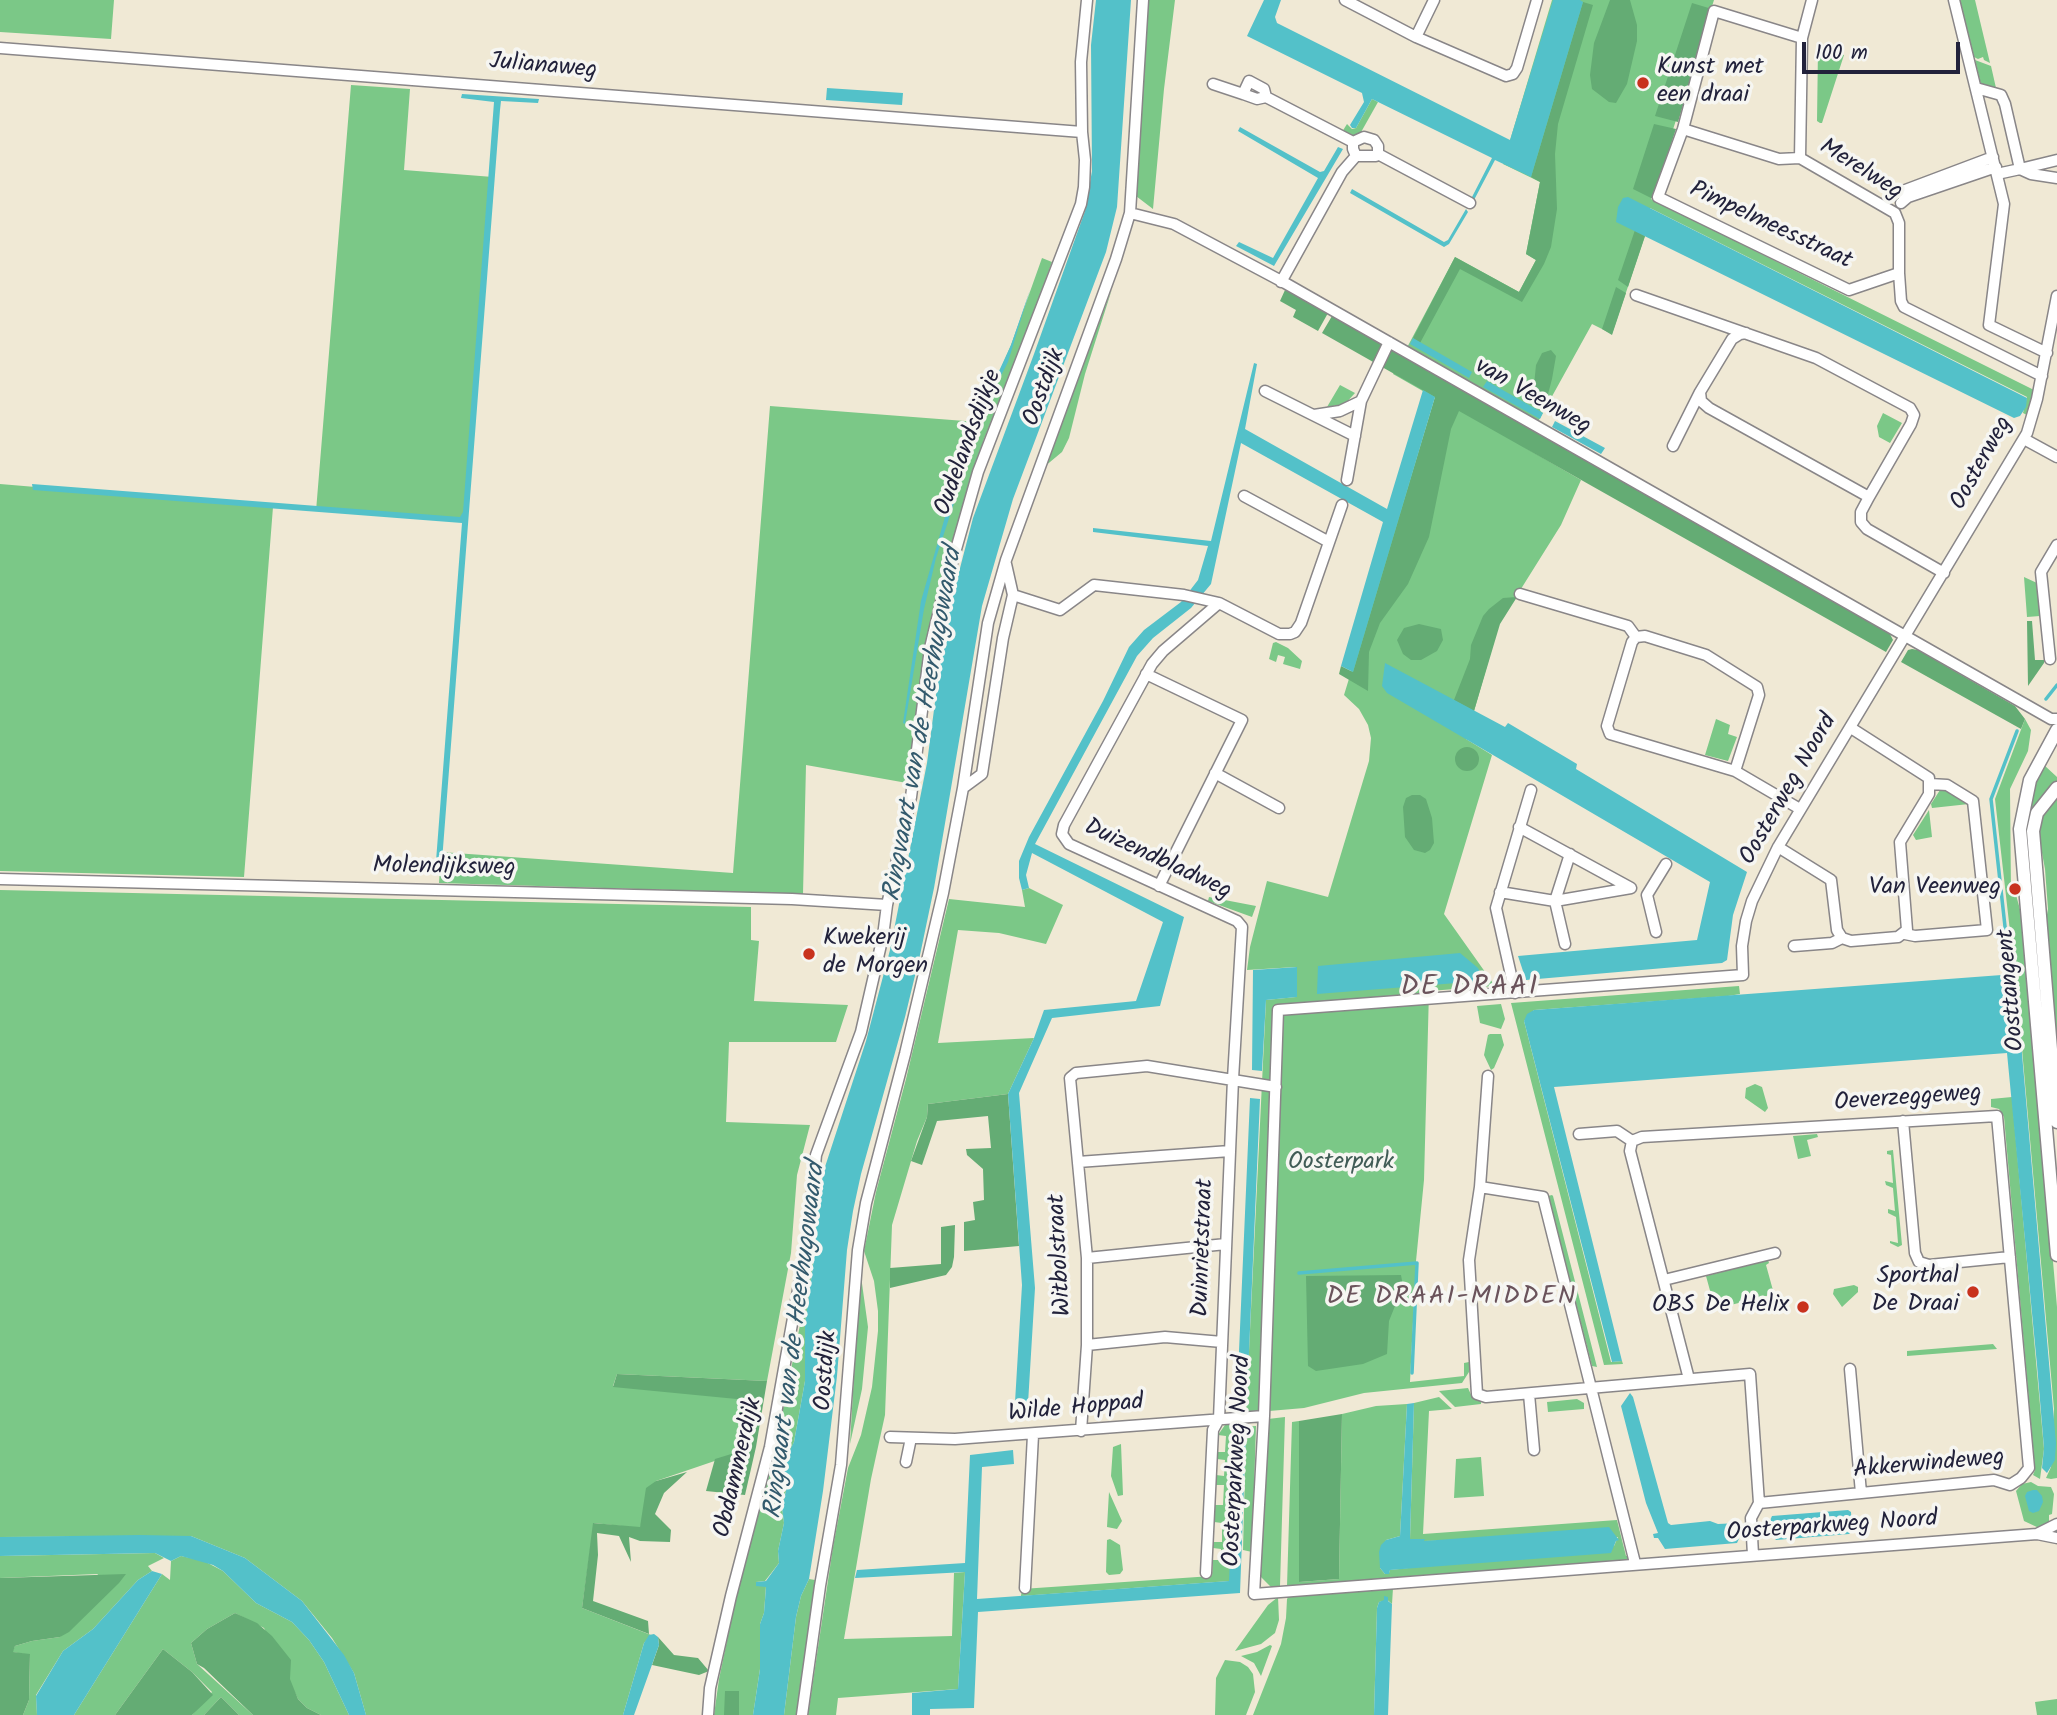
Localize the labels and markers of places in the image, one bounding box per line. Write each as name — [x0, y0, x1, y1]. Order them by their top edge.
place label: Kunst met een draai — [1657, 55, 1764, 111]
marker: Kunst met een draai — [1635, 75, 1651, 91]
place label: Van Veenweg — [1869, 875, 2001, 903]
marker: Van Veenweg — [2007, 881, 2023, 897]
place label: Kwekerij de Morgen — [823, 926, 928, 982]
marker: Kwekerij de Morgen — [801, 946, 817, 962]
place label: Sporthal De Draai — [1871, 1264, 1959, 1320]
marker: Sporthal De Draai — [1965, 1284, 1981, 1300]
place label: OBS De Helix — [1652, 1293, 1789, 1321]
marker: OBS De Helix — [1795, 1299, 1811, 1315]

